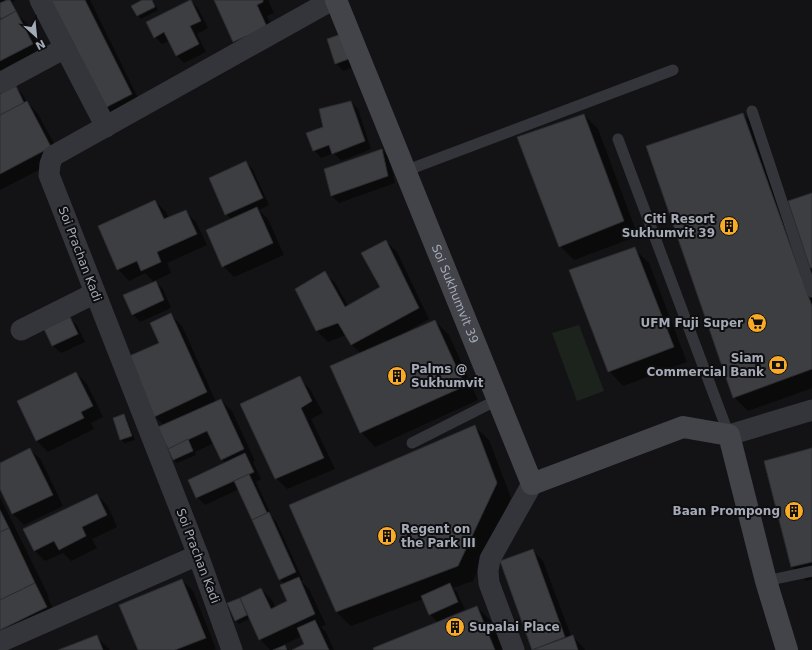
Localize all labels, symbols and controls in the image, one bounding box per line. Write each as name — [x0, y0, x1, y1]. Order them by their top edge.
north arrow — [16, 16, 56, 56]
text: N — [33, 37, 47, 52]
street label: Soi Prachan Kadi — [55, 205, 105, 303]
place label: Citi Resort Sukhumvit 39 — [622, 212, 715, 240]
building icon: Citi Resort Sukhumvit 39 — [718, 215, 740, 237]
street label: Soi Sukhumvit 39 — [429, 242, 481, 345]
supermarket icon: UFM Fuji Super — [746, 312, 768, 334]
place label: UFM Fuji Super — [641, 316, 743, 330]
place label: Siam Commercial Bank — [647, 351, 765, 379]
bank icon: Siam Commercial Bank — [767, 354, 789, 376]
place label: Palms @ Sukhumvit — [411, 362, 484, 390]
building icon: Palms @ Sukhumvit — [386, 365, 408, 387]
building icon: Baan Prompong — [783, 500, 805, 522]
place label: Baan Prompong — [673, 504, 780, 518]
street label: Soi Prachan Kadi — [173, 507, 223, 605]
place label: Regent on the Park III — [401, 522, 476, 550]
building icon: Regent on the Park III — [376, 525, 398, 547]
building icon: Supalai Place — [444, 616, 466, 638]
place label: Supalai Place — [469, 620, 560, 634]

